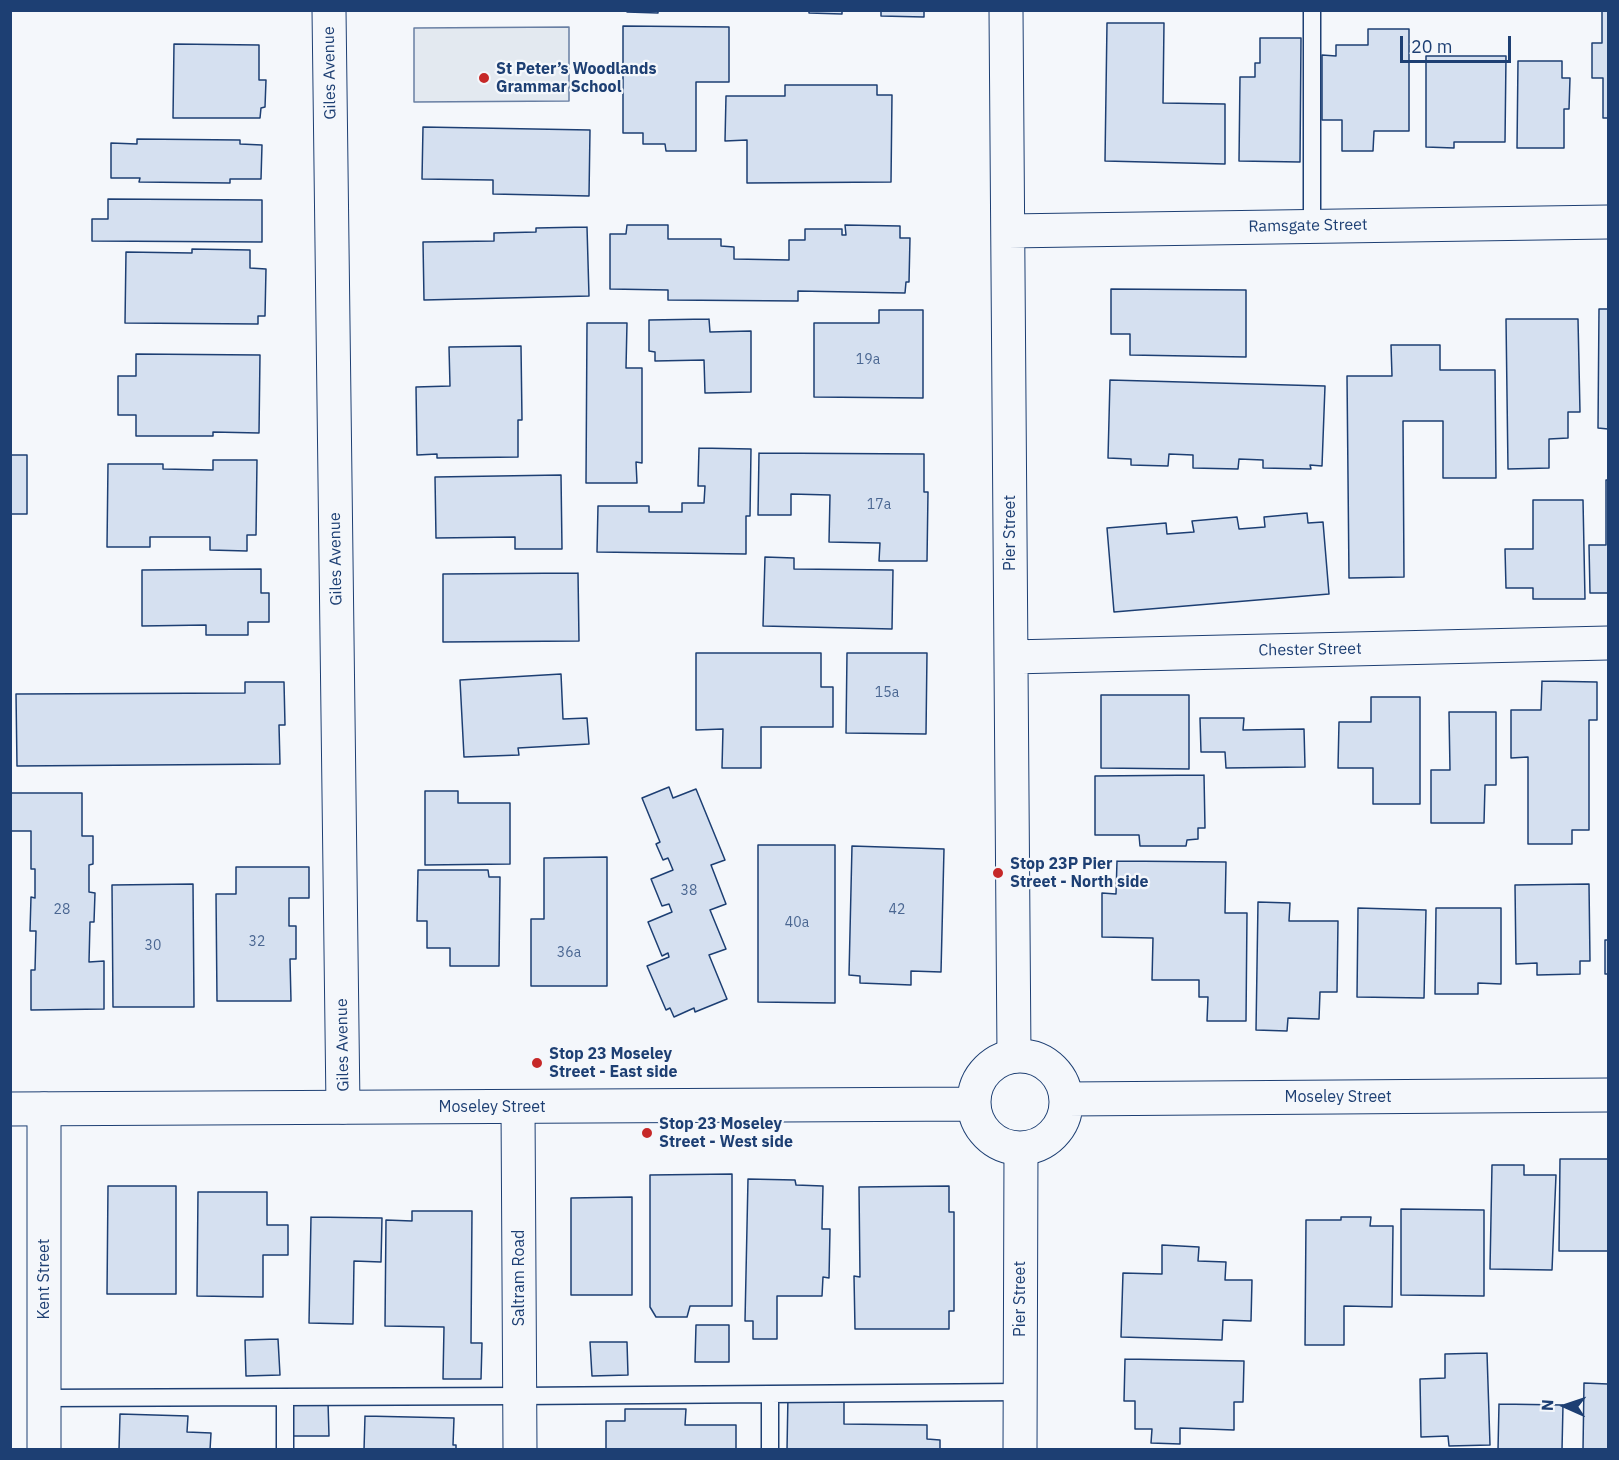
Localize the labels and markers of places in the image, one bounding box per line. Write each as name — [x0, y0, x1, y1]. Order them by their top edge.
place label: St Peter’s Woodlands Grammar School — [496, 59, 657, 97]
marker: St Peter’s Woodlands Grammar School — [477, 71, 491, 85]
place label: Stop 23P Pier Street - North side — [1010, 854, 1148, 892]
marker: Stop 23P Pier Street - North side — [991, 866, 1005, 880]
place label: Stop 23 Moseley Street - East side — [549, 1044, 678, 1082]
marker: Stop 23 Moseley Street - East side — [530, 1056, 544, 1070]
place label: Stop 23 Moseley Street - West side — [659, 1114, 793, 1152]
marker: Stop 23 Moseley Street - West side — [640, 1126, 654, 1140]

